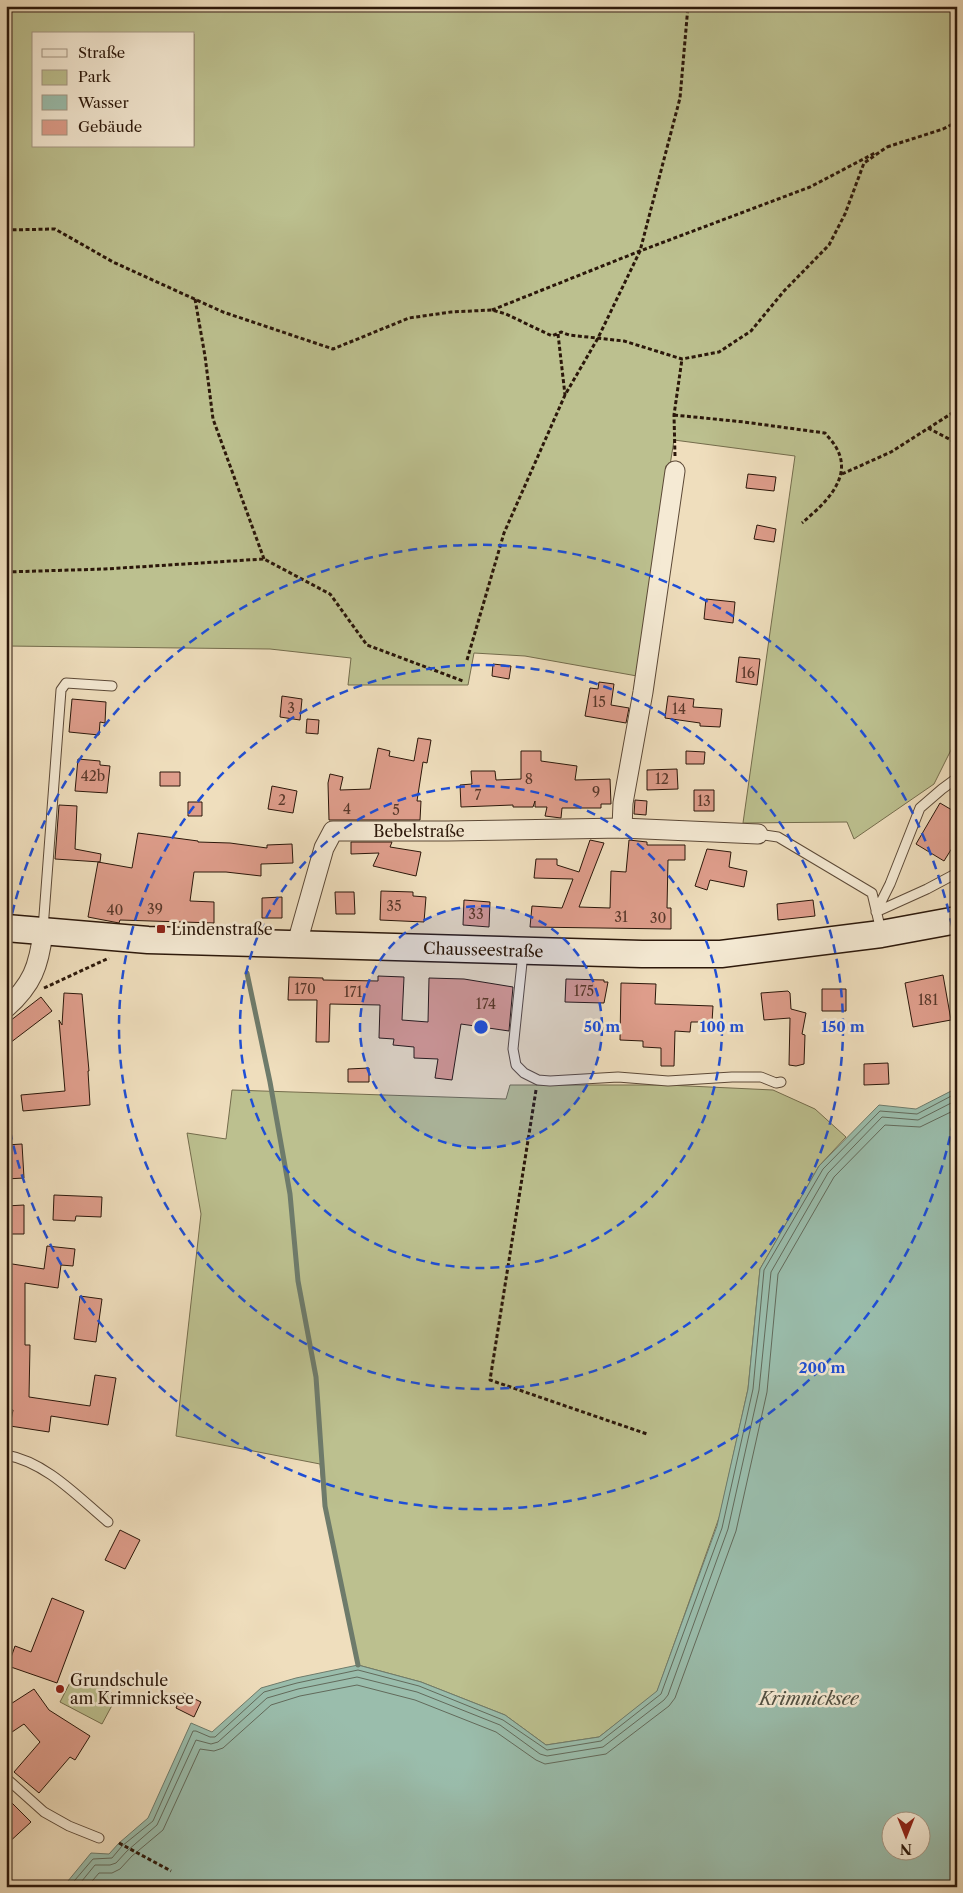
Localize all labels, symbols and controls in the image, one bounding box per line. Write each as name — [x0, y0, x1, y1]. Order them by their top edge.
legend — [32, 32, 195, 148]
text: Straße — [78, 43, 125, 62]
text: Park — [78, 67, 112, 86]
text: Wasser — [77, 93, 129, 112]
text: Gebäude — [78, 117, 142, 136]
house number: 16 — [741, 664, 755, 682]
house number: 15 — [592, 693, 606, 711]
house number: 3 — [287, 699, 295, 717]
house number: 14 — [672, 700, 686, 718]
house number: 42b — [81, 767, 105, 785]
house number: 8 — [525, 770, 533, 788]
house number: 12 — [655, 770, 669, 788]
house number: 9 — [592, 783, 600, 801]
house number: 7 — [475, 786, 482, 804]
house number: 2 — [278, 791, 286, 809]
house number: 13 — [697, 792, 711, 810]
house number: 4 — [343, 800, 351, 818]
house number: 5 — [392, 801, 400, 819]
street label: Bebelstraße — [373, 821, 465, 841]
house number: 35 — [386, 897, 402, 915]
house number: 39 — [147, 900, 163, 918]
house number: 40 — [107, 901, 124, 919]
house number: 33 — [468, 905, 484, 923]
house number: 31 — [614, 908, 628, 926]
house number: 30 — [650, 909, 666, 927]
place label: Lindenstraße — [171, 919, 273, 939]
marker: Lindenstraße — [155, 923, 167, 935]
street label: Chausseestraße — [423, 938, 544, 961]
house number: 170 — [294, 980, 316, 998]
house number: 175 — [574, 982, 594, 1000]
house number: 171 — [344, 983, 362, 1001]
house number: 181 — [918, 991, 938, 1009]
house number: 174 — [476, 995, 496, 1013]
text: 50 m — [584, 1017, 620, 1036]
text: 100 m — [700, 1017, 744, 1036]
text: 150 m — [821, 1017, 865, 1036]
centre of rings — [472, 1018, 490, 1036]
text: 200 m — [799, 1358, 845, 1377]
place label: Grundschule am Krimnicksee — [70, 1670, 194, 1708]
marker: Grundschule am Krimnicksee — [54, 1683, 66, 1695]
water label: Krimnicksee — [757, 1688, 860, 1710]
north arrow — [880, 1810, 930, 1860]
text: N — [900, 1840, 912, 1858]

